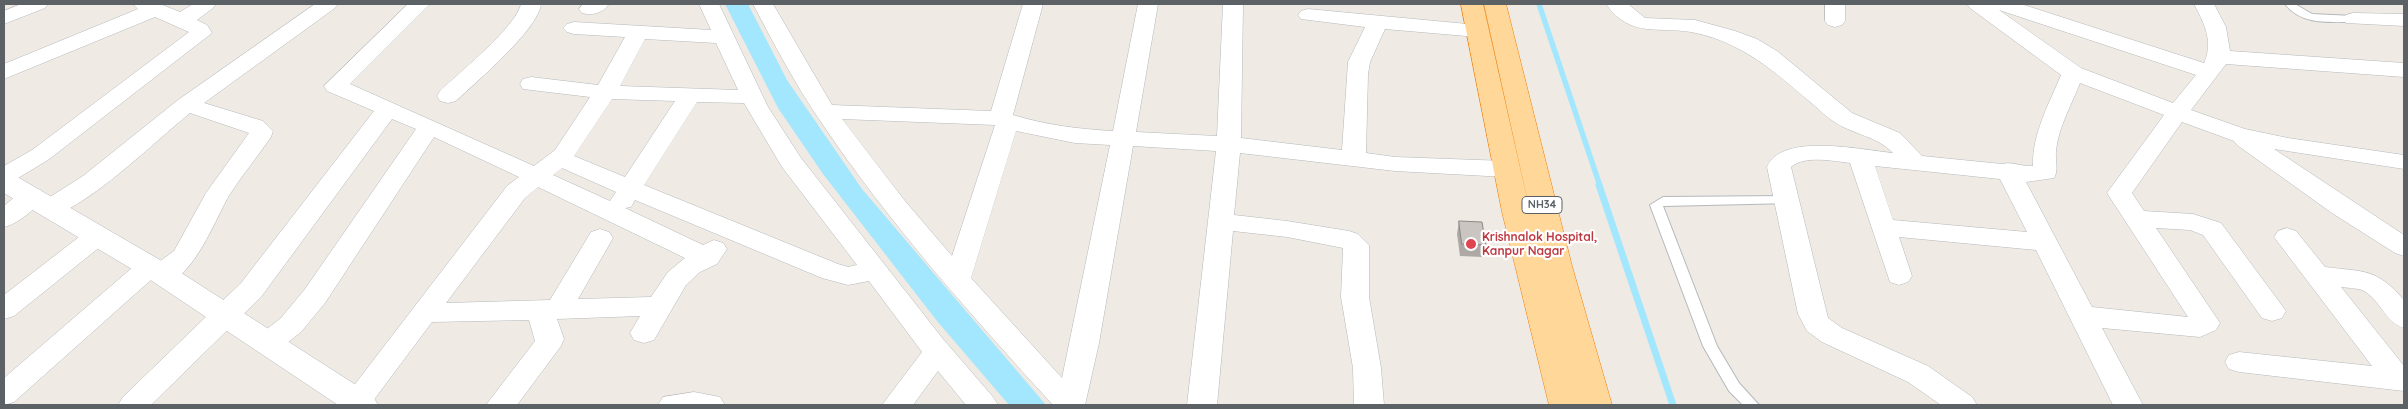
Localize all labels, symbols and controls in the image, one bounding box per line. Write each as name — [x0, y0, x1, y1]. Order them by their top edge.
road number: NH34 — [1522, 196, 1562, 214]
place label: Krishnalok Hospital, Kanpur Nagar — [1482, 230, 1597, 258]
marker: Krishnalok Hospital, Kanpur Nagar — [1464, 237, 1478, 251]

